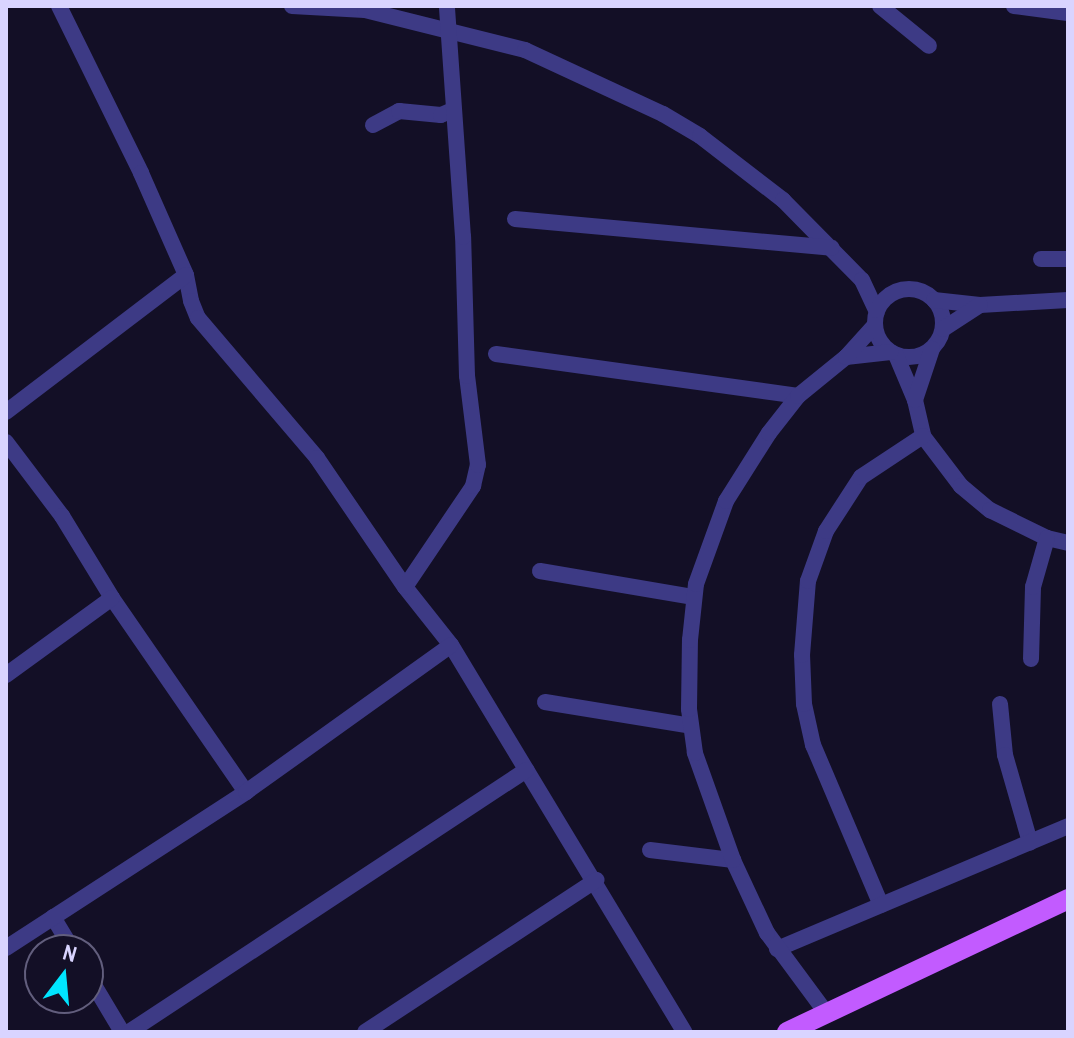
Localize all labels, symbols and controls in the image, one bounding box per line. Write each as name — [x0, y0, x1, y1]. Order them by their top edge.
north arrow — [24, 934, 104, 1014]
text: N — [60, 937, 80, 969]

